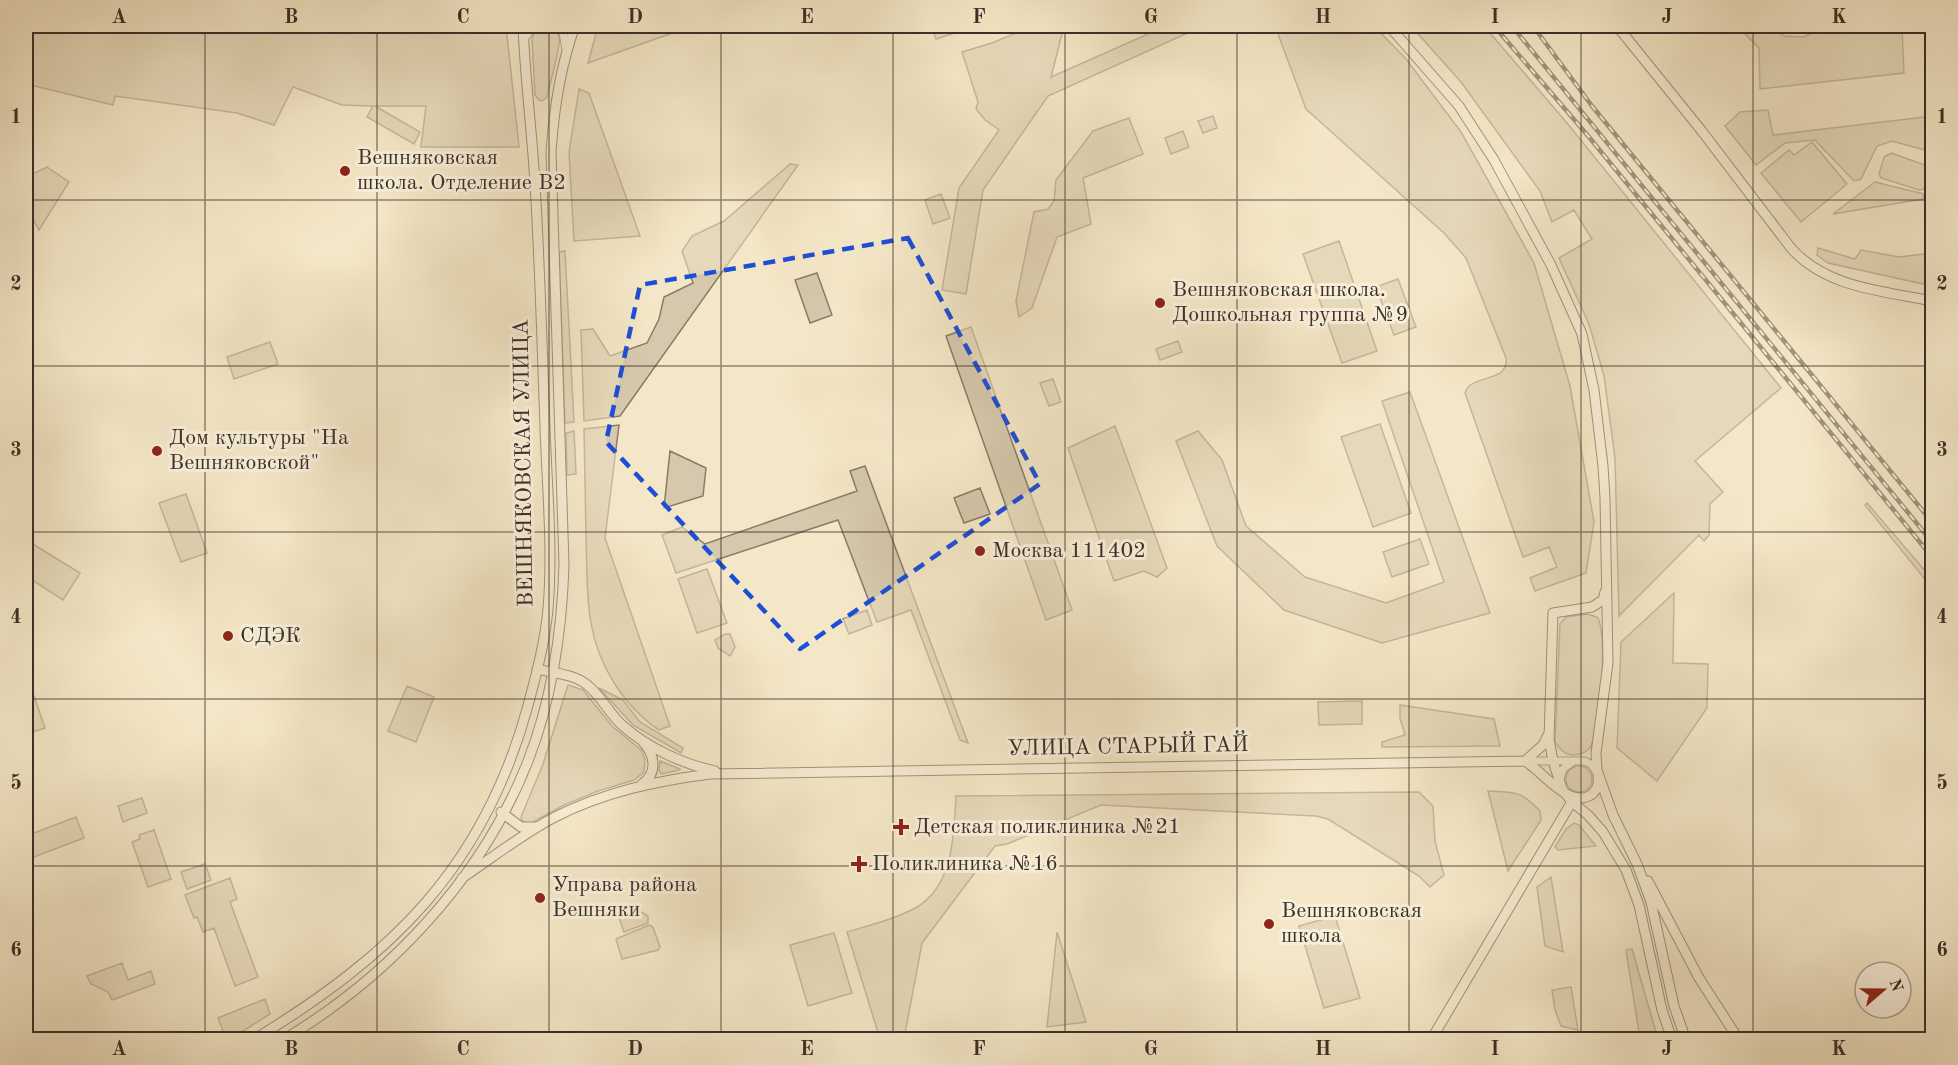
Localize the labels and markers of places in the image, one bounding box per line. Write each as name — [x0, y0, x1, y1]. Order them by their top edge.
place label: Вешняковская школа. Отделение В2 — [357, 147, 566, 194]
marker: Вешняковская школа. Отделение В2 — [338, 164, 352, 178]
place label: Вешняковская школа. Дошкольная группа №9 — [1172, 279, 1408, 326]
marker: Вешняковская школа. Дошкольная группа №9 — [1153, 296, 1167, 310]
place label: Дом культуры "На Вешняковской" — [169, 427, 349, 474]
marker: Дом культуры "На Вешняковской" — [150, 444, 164, 458]
place label: Москва 111402 — [992, 540, 1146, 562]
marker: Москва 111402 — [973, 544, 987, 558]
place label: СДЭК — [240, 625, 301, 647]
marker: СДЭК — [221, 629, 235, 643]
place label: Детская поликлиника №21 — [914, 816, 1181, 838]
marker: Детская поликлиника №21 — [892, 818, 910, 836]
place label: Поликлиника №16 — [872, 853, 1058, 875]
marker: Поликлиника №16 — [850, 855, 868, 873]
place label: Управа района Вешняки — [552, 874, 697, 921]
marker: Управа района Вешняки — [533, 891, 547, 905]
place label: Вешняковская школа — [1281, 900, 1422, 947]
marker: Вешняковская школа — [1262, 917, 1276, 931]

